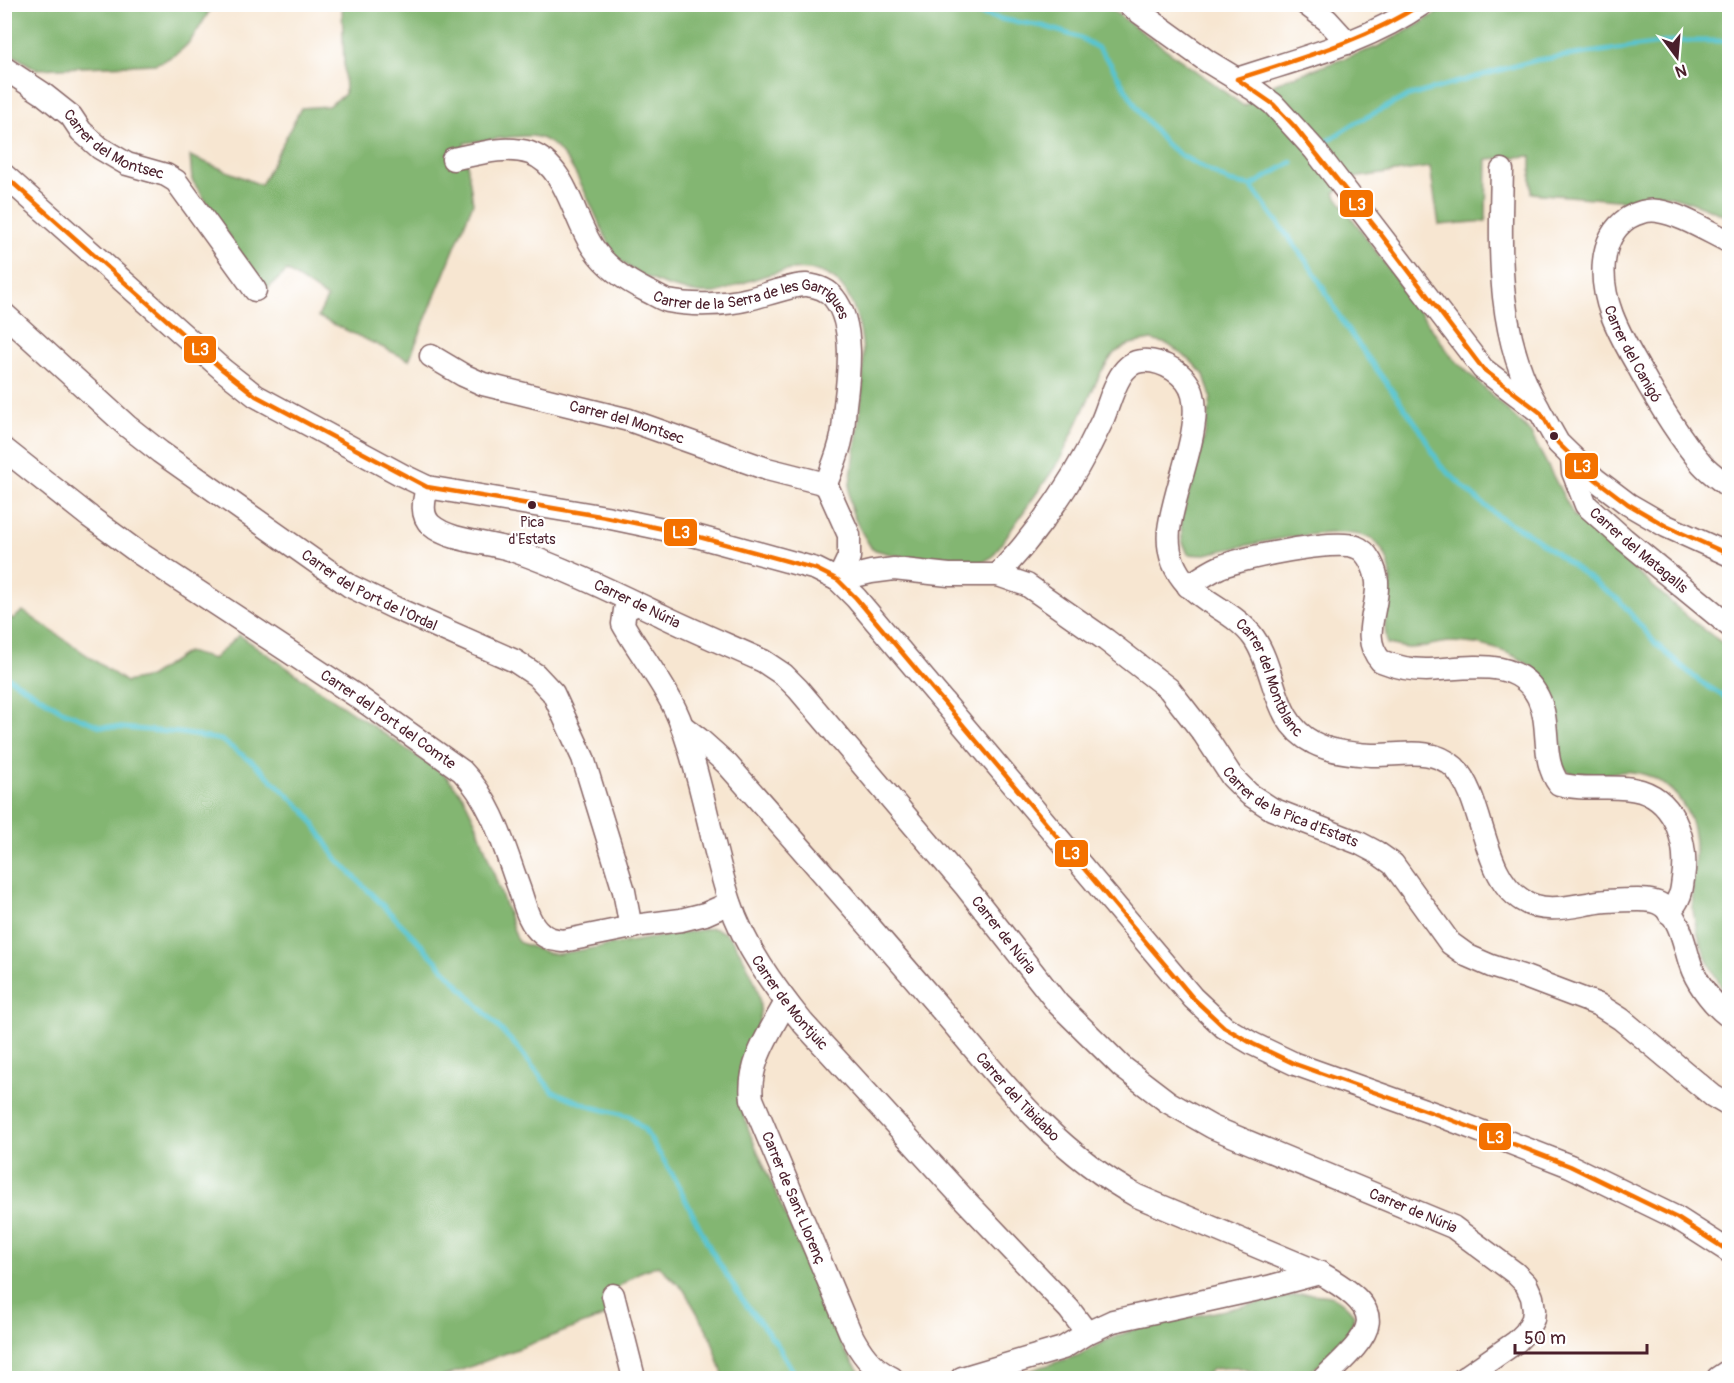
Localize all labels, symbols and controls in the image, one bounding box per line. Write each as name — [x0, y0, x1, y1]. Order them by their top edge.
north arrow — [1647, 27, 1707, 87]
text: N — [1673, 59, 1689, 82]
street label: Carrer del Montsec — [60, 105, 167, 184]
line badge: L3 — [1339, 189, 1374, 218]
text: L3 — [1348, 195, 1366, 215]
street label: Carrer de la Serra de les Garrigues — [650, 275, 853, 322]
street label: Carrer del Canigó — [1600, 303, 1666, 406]
line badge: L3 — [183, 335, 217, 364]
text: L3 — [191, 340, 209, 360]
street label: Carrer del Montsec — [567, 396, 687, 449]
unlabelled marker — [1548, 430, 1560, 442]
line badge: L3 — [1564, 452, 1599, 480]
text: L3 — [1573, 457, 1591, 477]
marker: Pica d'Estats — [526, 499, 538, 511]
street label: Carrer del Matagalls — [1586, 503, 1692, 597]
place label: Pica d'Estats — [509, 514, 556, 548]
line badge: L3 — [663, 518, 698, 547]
text: L3 — [672, 523, 690, 543]
street label: Carrer del Port de l'Ordal — [298, 545, 440, 635]
street label: Carrer de Núria — [591, 575, 684, 632]
street label: Carrer del Montblanc — [1232, 614, 1307, 741]
street label: Carrer del Port del Comte — [317, 665, 460, 773]
street label: Carrer de la Pica d'Estats — [1218, 763, 1361, 851]
line badge: L3 — [1054, 839, 1089, 868]
text: L3 — [1062, 844, 1080, 864]
street label: Carrer de Núria — [967, 892, 1040, 978]
street label: Carrer de Montjuic — [747, 952, 833, 1054]
street label: Carrer del Tibidabo — [972, 1048, 1064, 1146]
line badge: L3 — [1478, 1122, 1512, 1151]
text: L3 — [1486, 1128, 1504, 1148]
street label: Carrer de Sant Llorenç — [757, 1129, 830, 1267]
street label: Carrer de Núria — [1366, 1184, 1462, 1237]
scale bar — [1515, 1317, 1647, 1355]
text: 50 m — [1524, 1327, 1566, 1350]

